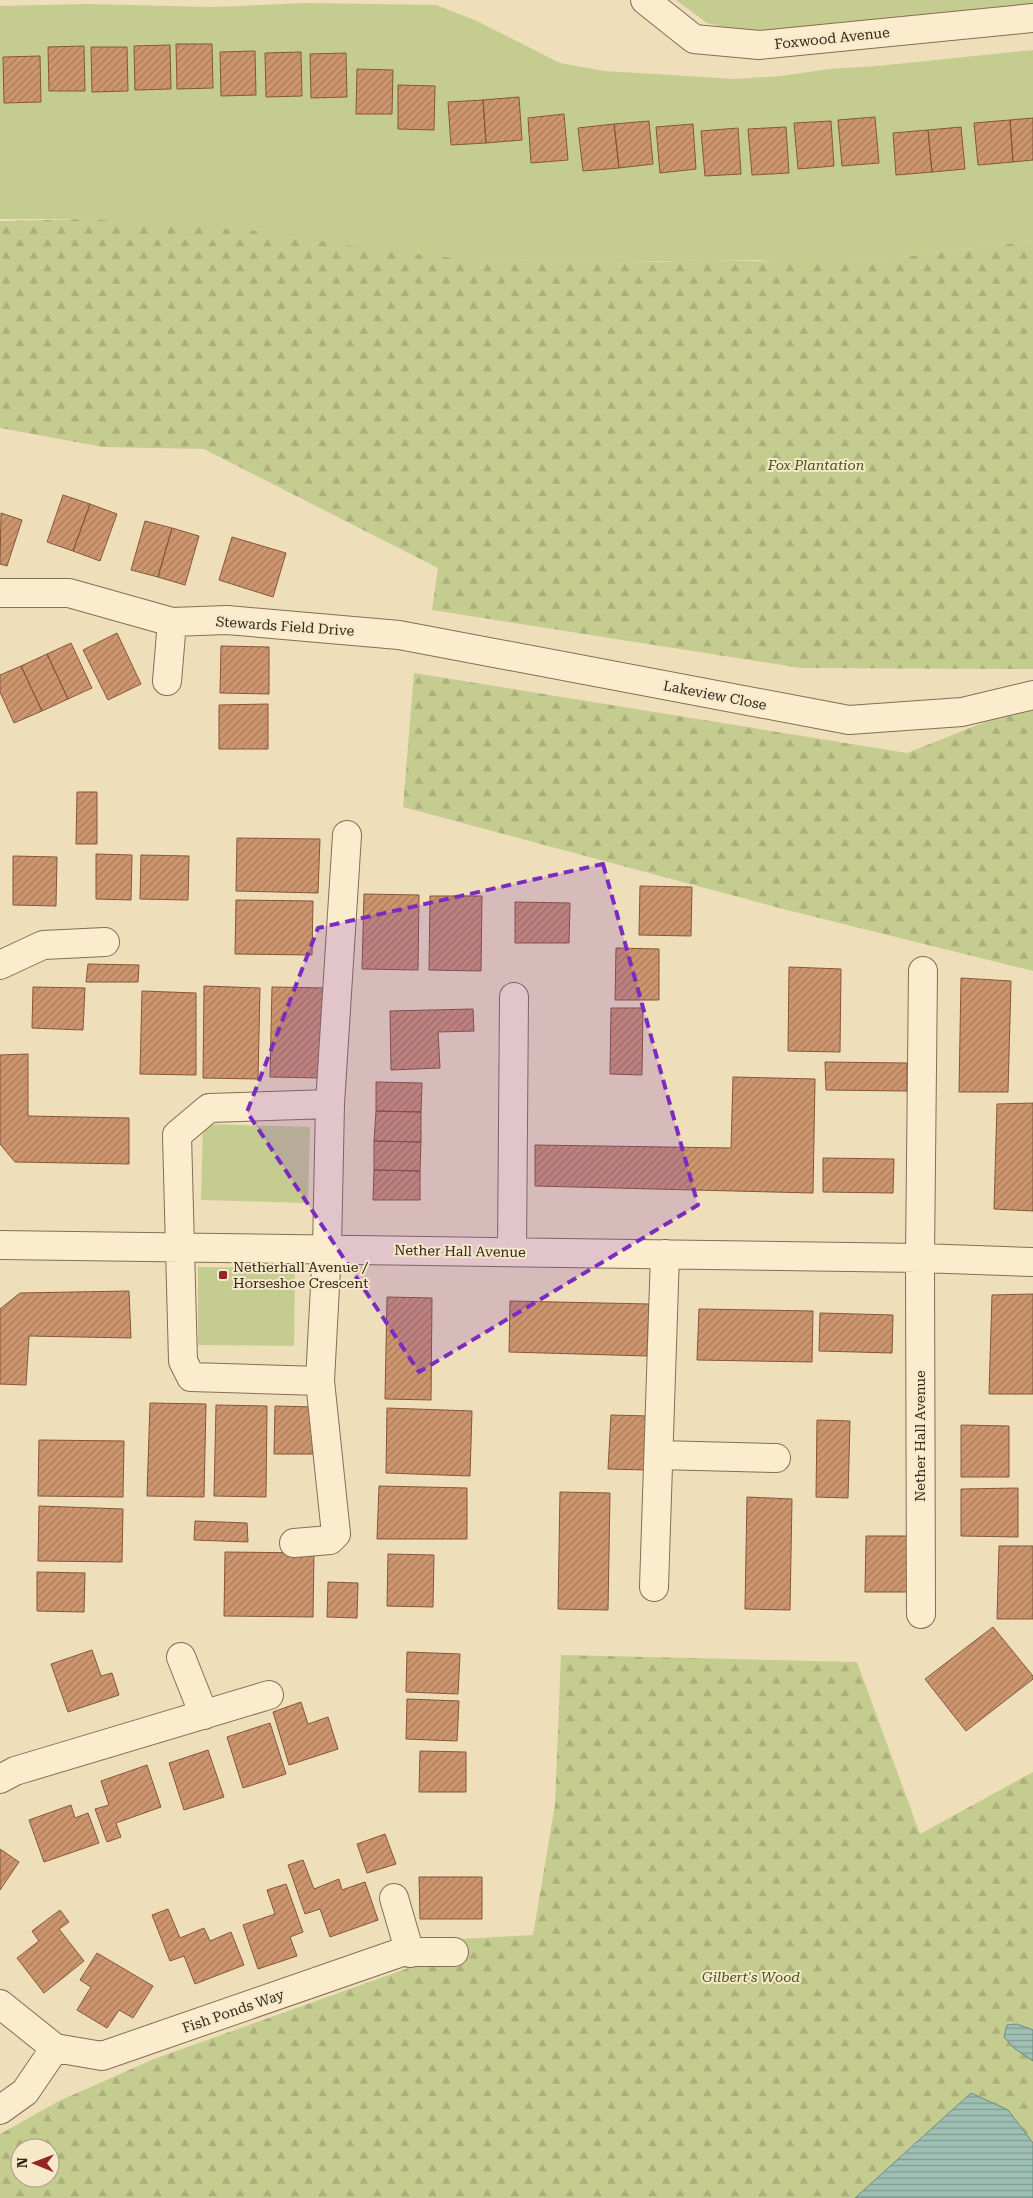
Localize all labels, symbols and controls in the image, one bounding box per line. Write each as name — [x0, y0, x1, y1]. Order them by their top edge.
street label: Foxwood Avenue — [774, 24, 891, 52]
park label: Fox Plantation — [767, 457, 865, 473]
street label: Stewards Field Drive — [215, 613, 355, 639]
street label: Lakeview Close — [662, 677, 768, 713]
street label: Nether Hall Avenue — [394, 1242, 526, 1260]
place label: Netherhall Avenue / Horseshoe Crescent — [233, 1259, 369, 1291]
marker: Netherhall Avenue / Horseshoe Crescent — [217, 1269, 229, 1281]
street label: Nether Hall Avenue — [912, 1370, 928, 1502]
park label: Gilbert's Wood — [702, 1969, 800, 1985]
street label: Fish Ponds Way — [180, 1986, 287, 2036]
north arrow — [10, 2138, 60, 2188]
text: N — [14, 2157, 30, 2168]

